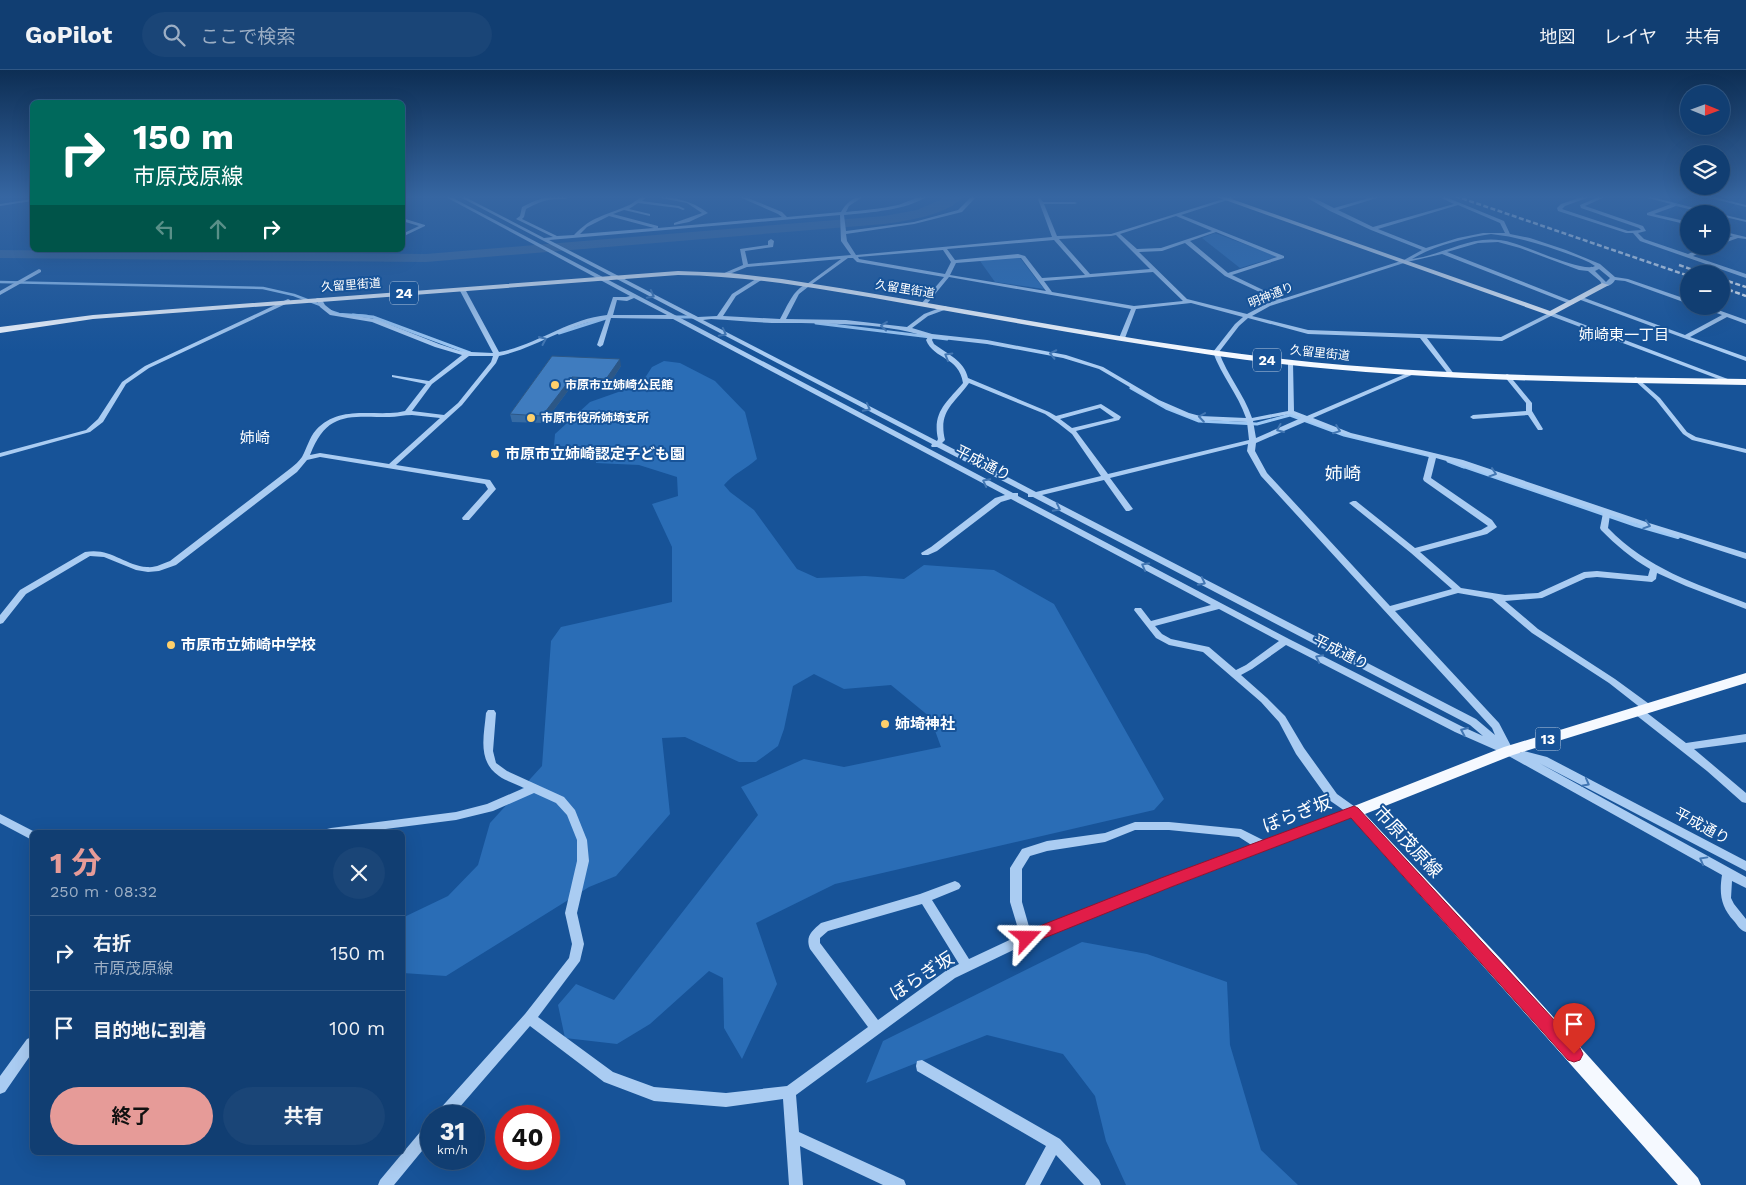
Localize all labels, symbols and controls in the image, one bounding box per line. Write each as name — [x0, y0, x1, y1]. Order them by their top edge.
search box — [142, 12, 492, 57]
text: GoPilot — [25, 21, 112, 49]
icon: search — [160, 21, 188, 49]
text: ここで検索 — [200, 25, 295, 48]
text: 地図 — [1540, 26, 1576, 47]
text: レイヤ — [1604, 26, 1657, 47]
text: 共有 — [1685, 26, 1721, 47]
north arrow — [1680, 85, 1730, 135]
map controls — [1680, 85, 1730, 315]
text: 150 m — [133, 116, 234, 158]
icon: right — [50, 120, 115, 185]
button: layers — [1680, 145, 1730, 195]
text: 市原茂原線 — [133, 164, 243, 189]
button: + — [1680, 205, 1730, 255]
icon: left — [151, 215, 179, 243]
icon: ahead — [204, 215, 232, 243]
icon: right — [257, 215, 285, 243]
button: − — [1680, 265, 1730, 315]
street label: 久留里街道 — [321, 276, 381, 294]
street label: 久留里街道 — [874, 277, 936, 301]
street label: 明神通り — [1246, 280, 1296, 310]
road number: 24 — [390, 282, 418, 304]
one-way arrow — [646, 289, 655, 299]
one-way arrow — [879, 321, 887, 332]
district label: 姉崎東一丁目 — [1579, 326, 1669, 344]
one-way arrow — [718, 327, 727, 337]
one-way arrow — [538, 335, 547, 346]
street label: 久留里街道 — [1289, 343, 1351, 363]
road number: 24 — [1253, 348, 1281, 372]
one-way arrow — [1049, 349, 1058, 360]
one-way arrow — [945, 353, 954, 363]
place label: 市原市立姉崎公民館 — [565, 378, 673, 392]
marker: 市原市立姉崎公民館 — [549, 379, 561, 391]
one-way arrow — [862, 402, 871, 412]
place label: 市原市役所姉埼支所 — [541, 411, 649, 425]
marker: 市原市役所姉埼支所 — [525, 412, 537, 424]
one-way arrow — [1197, 413, 1206, 423]
one-way arrow — [1276, 423, 1285, 434]
one-way arrow — [1332, 423, 1341, 434]
district label: 姉崎 — [240, 429, 270, 447]
street label: 平成通り — [952, 441, 1014, 485]
place label: 市原市立姉崎認定子ども園 — [505, 445, 685, 463]
marker: 市原市立姉崎認定子ども園 — [489, 448, 501, 460]
district label: 姉崎 — [1325, 463, 1361, 484]
one-way arrow — [1488, 467, 1497, 477]
one-way arrow — [982, 478, 991, 488]
one-way arrow — [1052, 502, 1061, 512]
one-way arrow — [1642, 519, 1651, 529]
one-way arrow — [1141, 562, 1150, 572]
one-way arrow — [1197, 576, 1206, 586]
street label: 平成通り — [1310, 630, 1372, 674]
place label: 市原市立姉崎中学校 — [181, 636, 316, 654]
marker: 市原市立姉崎中学校 — [165, 639, 177, 651]
one-way arrow — [1316, 654, 1325, 664]
place label: 姉埼神社 — [895, 715, 955, 733]
marker: 姉埼神社 — [879, 718, 891, 730]
one-way arrow — [1460, 727, 1469, 738]
road number: 13 — [1536, 728, 1560, 751]
one-way arrow — [1581, 777, 1590, 787]
street label: ぼらぎ坂 — [1259, 791, 1334, 836]
street label: 市原茂原線 — [1370, 802, 1447, 882]
street label: 平成通り — [1671, 804, 1733, 848]
text: 1 分 — [50, 845, 102, 880]
button: close — [333, 847, 385, 899]
one-way arrow — [1700, 856, 1709, 866]
text: 250 m · 08:32 — [50, 882, 157, 901]
position arrow — [1000, 911, 1052, 963]
text: 右折 — [93, 932, 131, 955]
icon: right — [50, 939, 78, 967]
text: 150 m — [330, 942, 385, 965]
street label: ぼらぎ坂 — [886, 947, 958, 1004]
text: 市原茂原線 — [93, 959, 173, 978]
pin — [1553, 1003, 1595, 1054]
icon: arrive — [1560, 1010, 1588, 1038]
icon: arrive — [50, 1014, 78, 1042]
text: 100 m — [329, 1017, 385, 1040]
text: 目的地に到着 — [93, 1019, 207, 1042]
button: 終了 — [50, 1087, 213, 1145]
button: 共有 — [223, 1087, 385, 1145]
speed limit sign: 40 — [495, 1105, 560, 1170]
text: 31 — [440, 1117, 465, 1146]
text: km/h — [437, 1143, 468, 1157]

